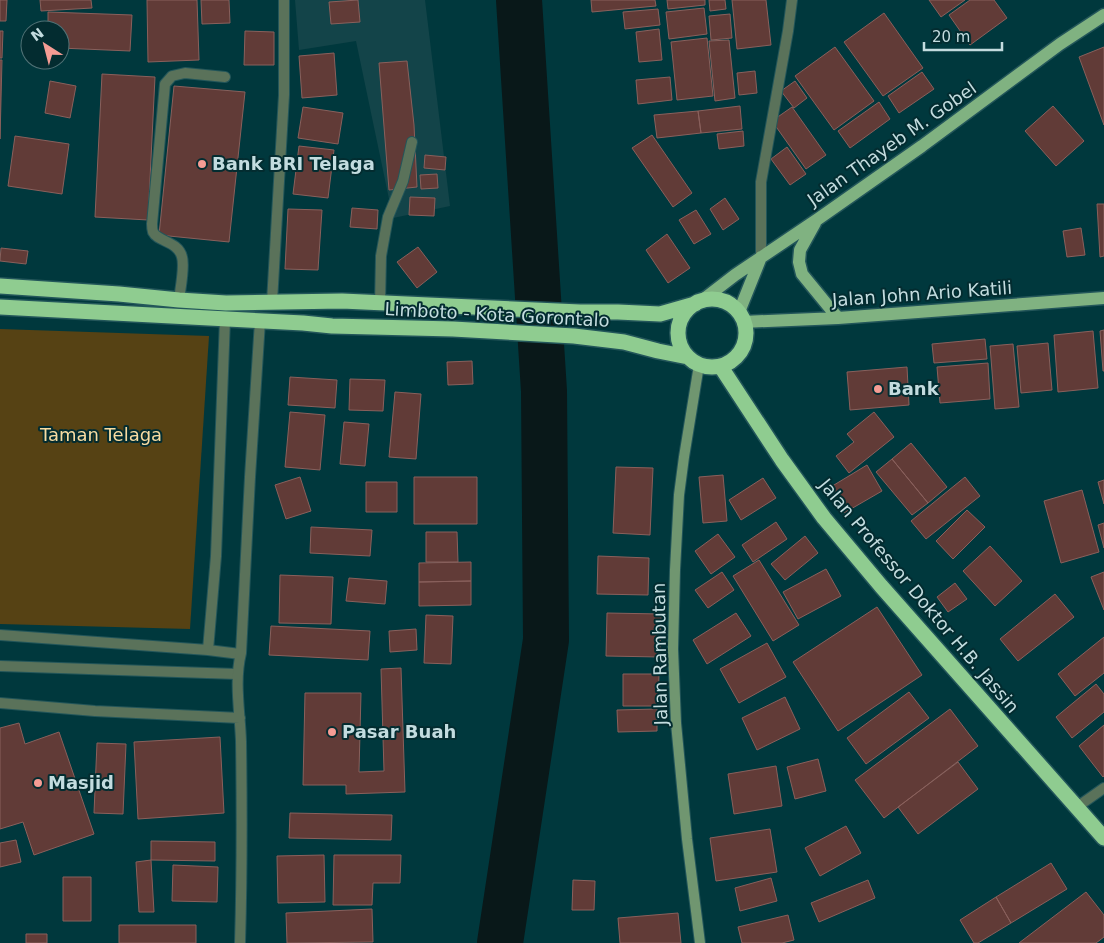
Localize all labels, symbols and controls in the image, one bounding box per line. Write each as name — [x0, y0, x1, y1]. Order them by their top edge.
north arrow — [20, 20, 70, 70]
scale bar — [924, 20, 1002, 52]
text: N — [28, 25, 47, 44]
text: 20 m — [932, 28, 970, 46]
street label: Jalan Thayeb M. Gobel — [802, 77, 980, 210]
place label: Bank BRI Telaga — [212, 153, 375, 174]
marker: Bank BRI Telaga — [196, 158, 208, 170]
street label: Jalan John Ario Katili — [830, 277, 1013, 310]
street label: Limboto - Kota Gorontalo — [384, 298, 610, 331]
place label: Bank — [888, 378, 940, 399]
marker: Bank — [872, 383, 884, 395]
park label: Taman Telaga — [39, 424, 162, 445]
street label: Jalan Professor Doktor H.B. Jassin — [815, 474, 1024, 717]
street label: Jalan Rambutan — [648, 583, 671, 726]
place label: Pasar Buah — [342, 721, 456, 742]
marker: Pasar Buah — [326, 726, 338, 738]
place label: Masjid — [48, 772, 114, 793]
marker: Masjid — [32, 777, 44, 789]

